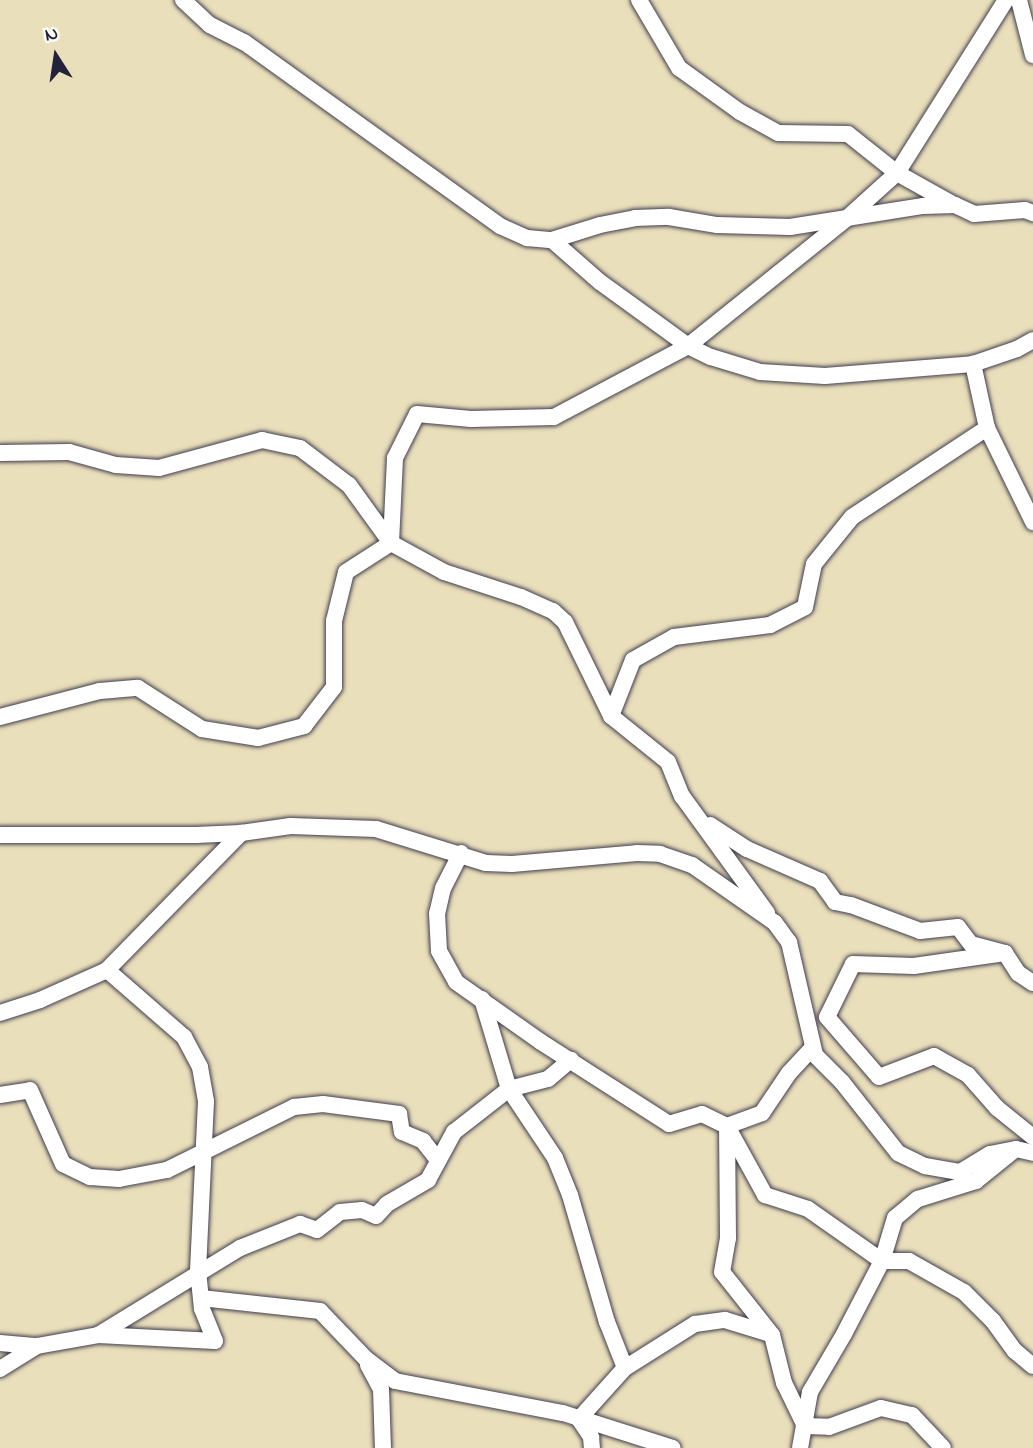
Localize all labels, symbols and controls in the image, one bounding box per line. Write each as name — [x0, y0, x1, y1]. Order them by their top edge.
text: N — [42, 20, 61, 50]
north arrow — [21, 21, 91, 91]

